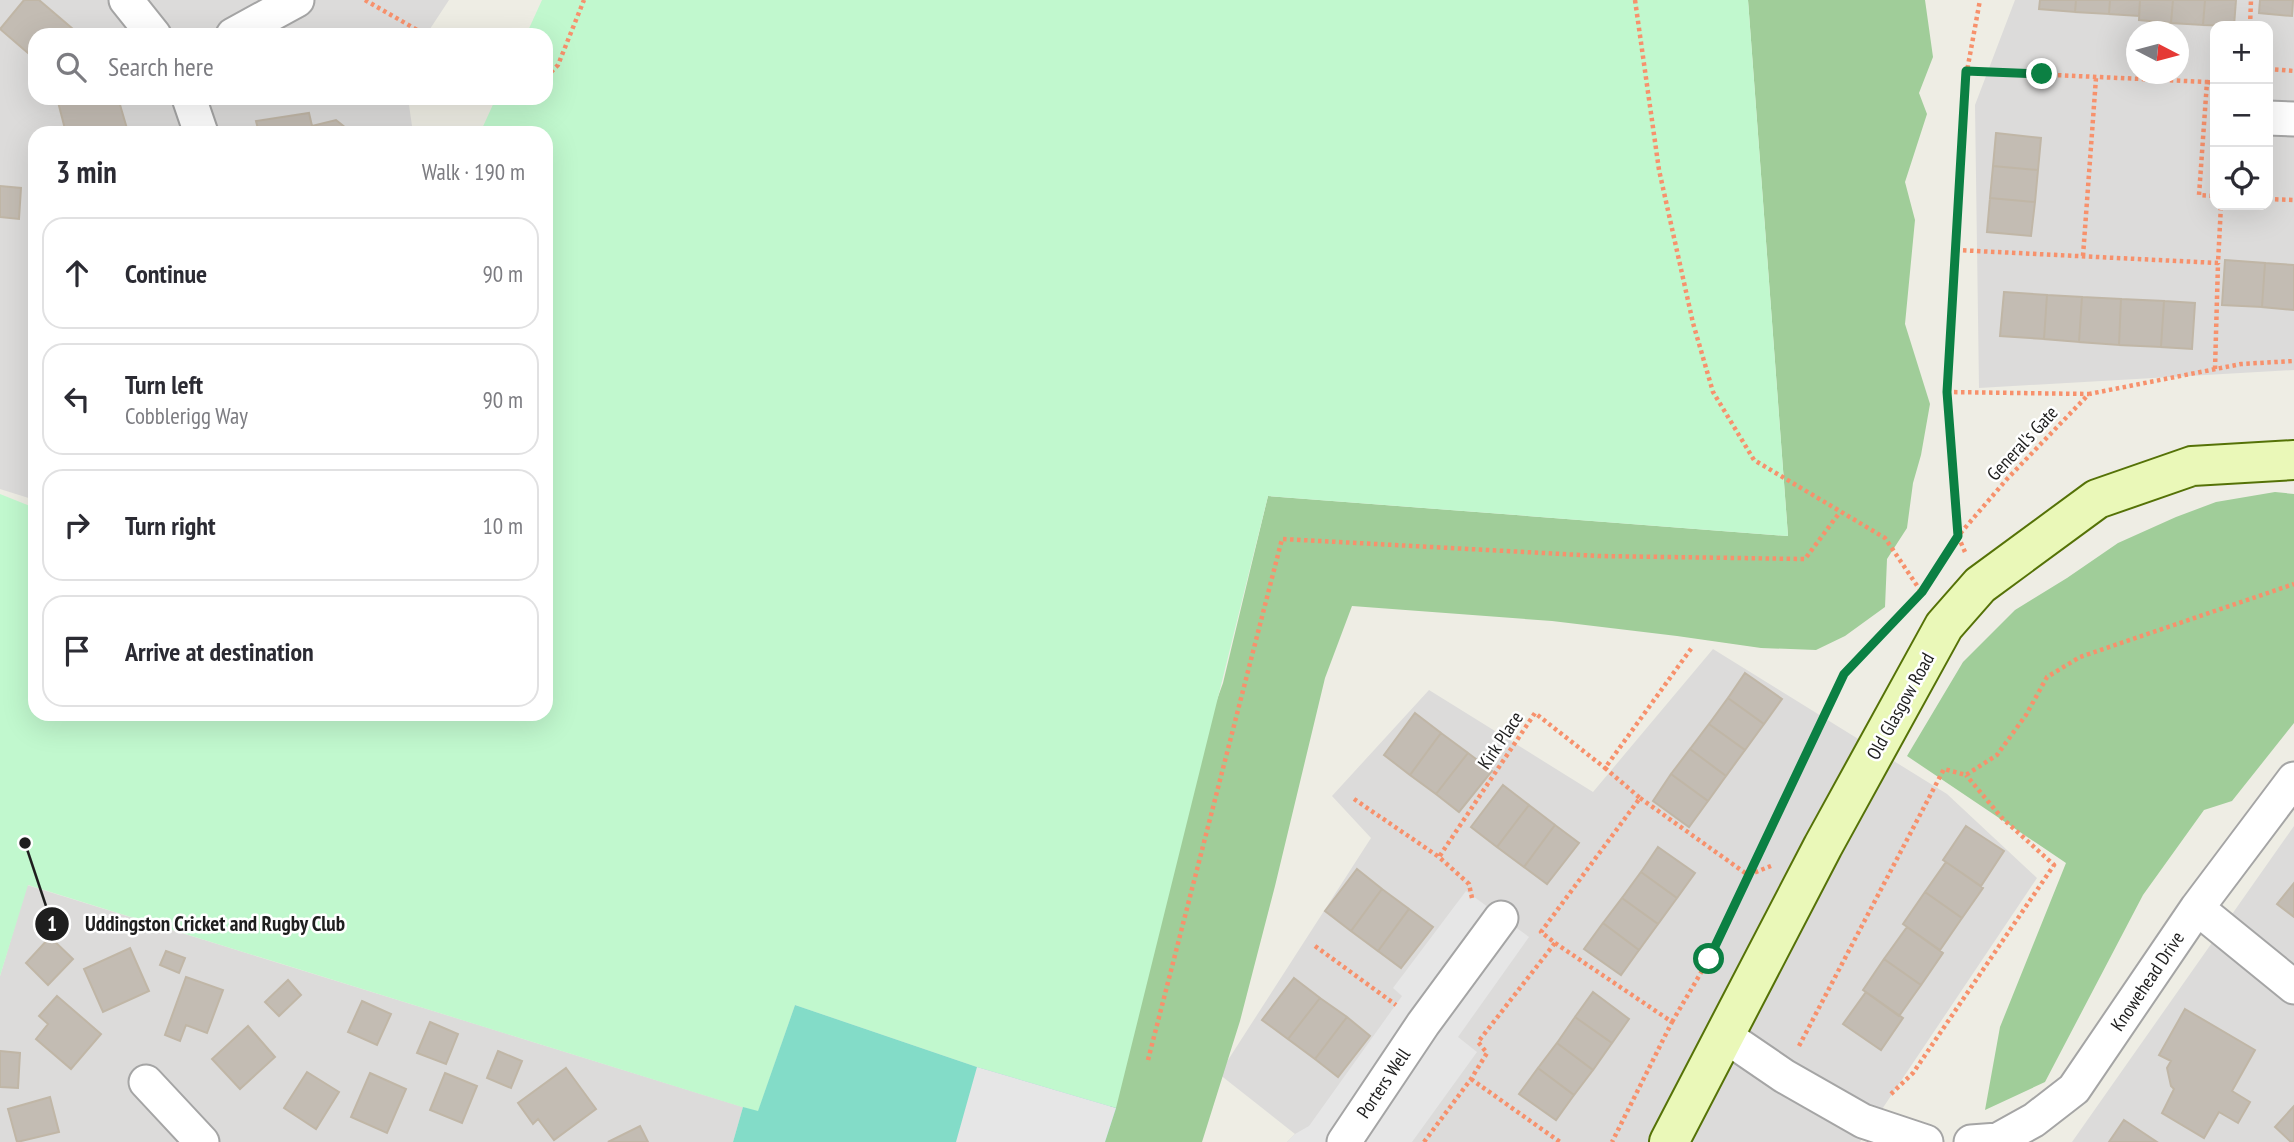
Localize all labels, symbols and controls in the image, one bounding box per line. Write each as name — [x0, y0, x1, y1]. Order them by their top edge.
north arrow — [2126, 21, 2189, 84]
map controls — [2210, 21, 2273, 210]
button: + — [2210, 21, 2273, 84]
search box — [28, 28, 553, 105]
icon: search — [52, 48, 90, 86]
text: Search here — [108, 50, 214, 83]
route end — [2026, 58, 2057, 89]
button: − — [2210, 84, 2273, 147]
button: locate — [2210, 147, 2273, 210]
text: 3 min — [56, 152, 117, 191]
text: Walk · 190 m — [422, 157, 525, 186]
icon: ahead — [58, 254, 96, 292]
text: Continue — [125, 257, 207, 290]
text: 90 m — [482, 259, 523, 288]
text: Turn left — [125, 368, 203, 401]
icon: left — [58, 380, 96, 418]
text: 90 m — [482, 385, 523, 414]
text: Cobblerigg Way — [125, 401, 248, 430]
street label: General's Gate — [1981, 401, 2063, 485]
icon: right — [58, 506, 96, 544]
text: Turn right — [125, 509, 216, 542]
text: 10 m — [482, 511, 523, 540]
icon: arrive — [58, 632, 96, 670]
text: Arrive at destination — [125, 635, 314, 668]
street label: Old Glasgow Road — [1861, 648, 1939, 764]
street label: Kirk Place — [1472, 706, 1528, 773]
callout: Uddingston Cricket and Rugby Club — [35, 903, 359, 945]
text: 1 — [47, 910, 57, 937]
text: Uddingston Cricket and Rugby Club — [85, 910, 345, 937]
street label: Knowehead Drive — [2105, 927, 2189, 1035]
route start — [1693, 943, 1724, 974]
street label: Porters Well — [1351, 1043, 1415, 1122]

